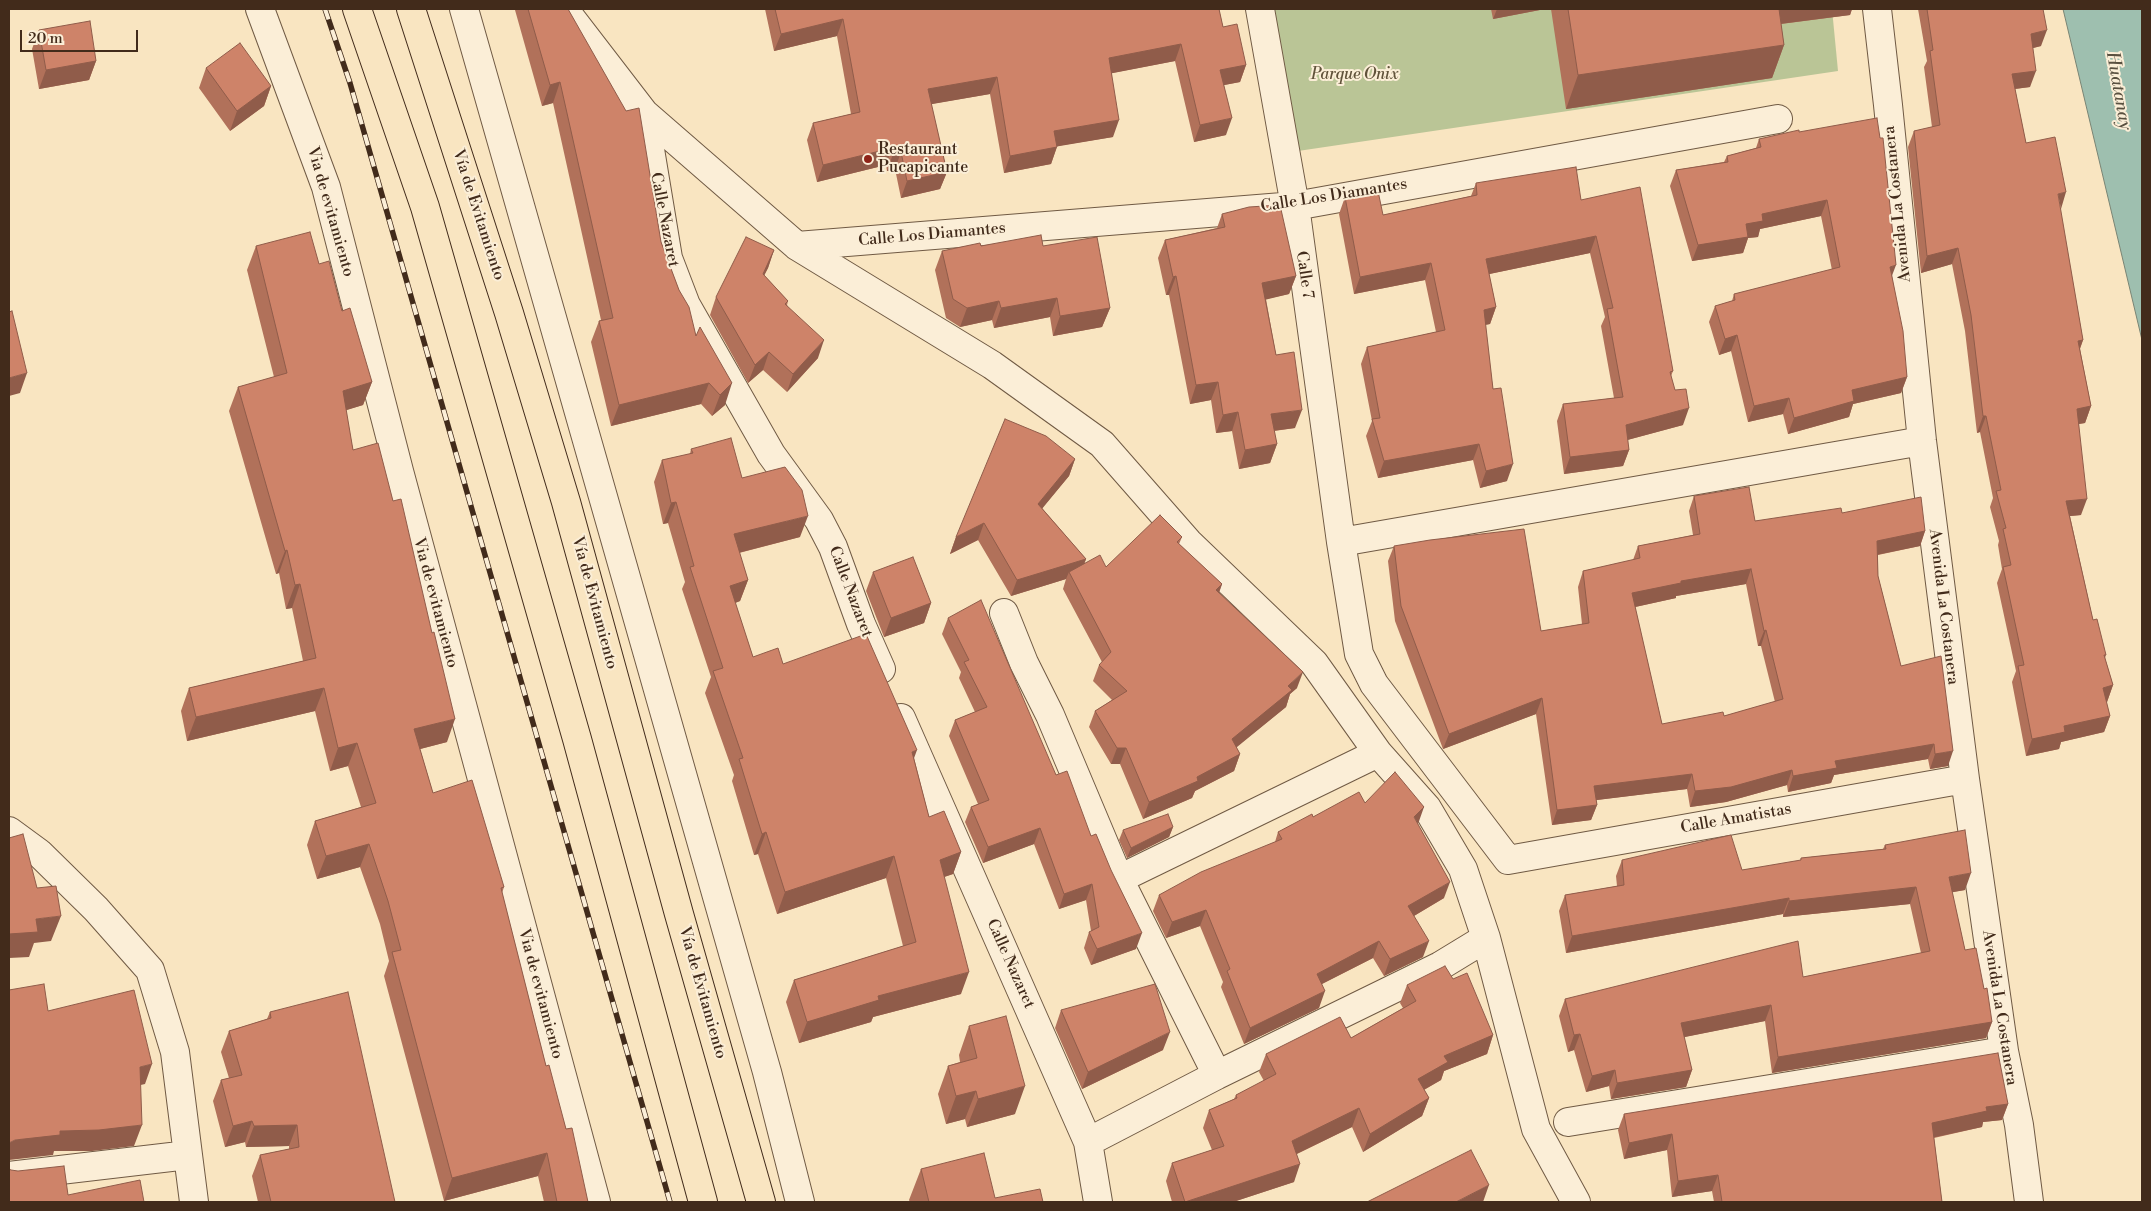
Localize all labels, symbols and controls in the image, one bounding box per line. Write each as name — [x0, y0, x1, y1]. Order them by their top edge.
scale bar — [22, 20, 140, 52]
text: 20 m — [28, 29, 63, 48]
water label: Huatanay — [2100, 50, 2136, 132]
park label: Parque Onix — [1311, 65, 1399, 85]
street label: Avenida La Costanera — [1880, 125, 1916, 283]
place label: Restaurant Pucapicante — [878, 140, 968, 178]
street label: Via de evitamiento — [302, 145, 358, 279]
street label: Vía de Evitamiento — [448, 147, 508, 283]
marker: Restaurant Pucapicante — [862, 153, 874, 165]
street label: Calle Nazaret — [645, 171, 683, 269]
street label: Calle Los Diamantes — [1259, 175, 1409, 217]
street label: Calle Los Diamantes — [857, 219, 1007, 251]
street label: Calle 7 — [1291, 250, 1317, 300]
street label: Avenida La Costanera — [1924, 528, 1962, 686]
street label: Vía de Evitamiento — [567, 535, 621, 671]
street label: Via de evitamiento — [408, 536, 462, 670]
street label: Calle Nazaret — [824, 544, 876, 640]
street label: Calle Amatistas — [1679, 800, 1793, 838]
street label: Calle Nazaret — [982, 916, 1038, 1012]
street label: Vía de Evitamiento — [674, 925, 730, 1061]
street label: Via de evitamiento — [513, 927, 567, 1061]
street label: Avenida La Costanera — [1977, 929, 2021, 1087]

